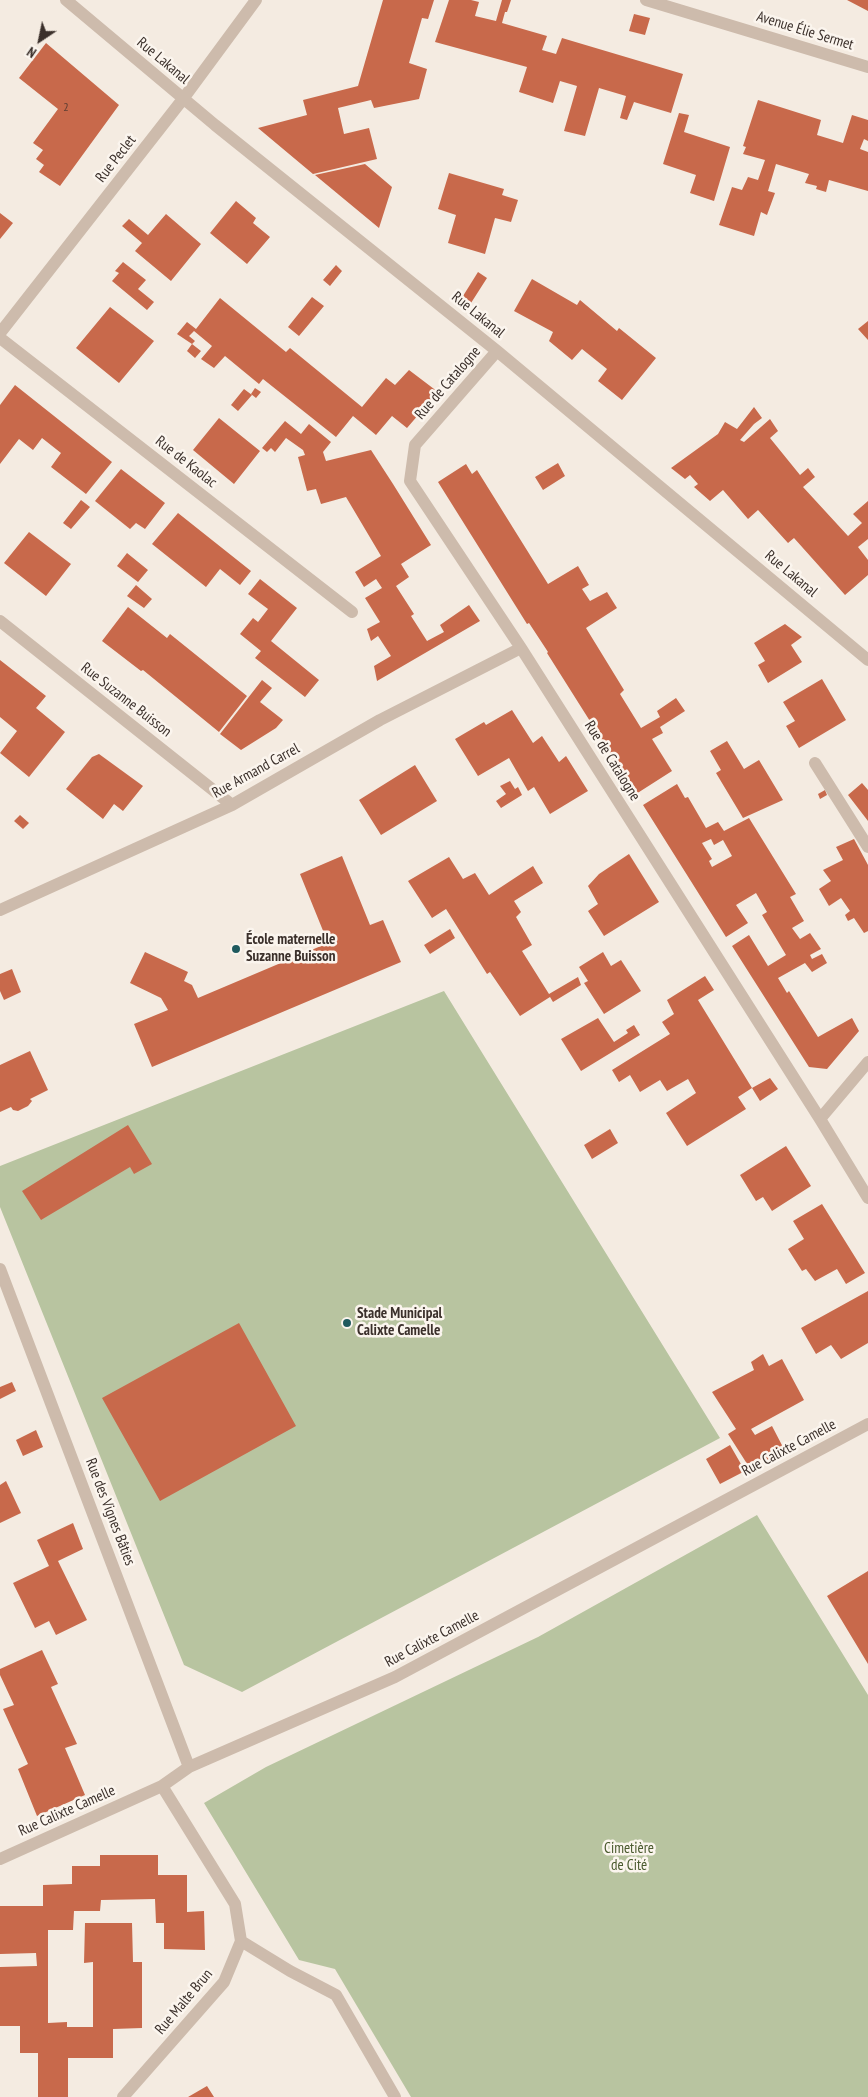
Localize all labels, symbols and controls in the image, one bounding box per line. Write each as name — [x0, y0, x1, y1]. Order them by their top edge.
street label: Avenue Élie Sermet — [754, 8, 856, 54]
north arrow — [15, 15, 65, 65]
street label: Rue Lakanal — [133, 34, 193, 88]
text: N — [23, 43, 40, 62]
house number: 2 — [63, 101, 69, 115]
street label: Rue Peclet — [92, 132, 140, 186]
street label: Rue Lakanal — [448, 288, 508, 342]
street label: Rue de Catalogne — [411, 343, 485, 423]
street label: Rue de Kaolac — [152, 432, 220, 492]
street label: Rue Lakanal — [761, 547, 821, 601]
street label: Rue Suzanne Buisson — [77, 659, 175, 741]
street label: Rue de Catalogne — [580, 718, 644, 804]
street label: Rue Armand Carrel — [209, 740, 303, 802]
place label: École maternelle Suzanne Buisson — [246, 931, 336, 966]
marker: École maternelle Suzanne Buisson — [230, 943, 242, 955]
place label: Stade Municipal Calixte Camelle — [357, 1305, 442, 1340]
marker: Stade Municipal Calixte Camelle — [341, 1317, 353, 1329]
street label: Rue Calixte Camelle — [739, 1416, 839, 1480]
street label: Rue des Vignes Bâties — [81, 1456, 139, 1568]
street label: Rue Calixte Camelle — [382, 1607, 482, 1671]
street label: Rue Calixte Camelle — [16, 1782, 118, 1840]
park label: Cimetière de Cité — [604, 1840, 654, 1875]
street label: Rue Malte Brun — [151, 1966, 217, 2038]

